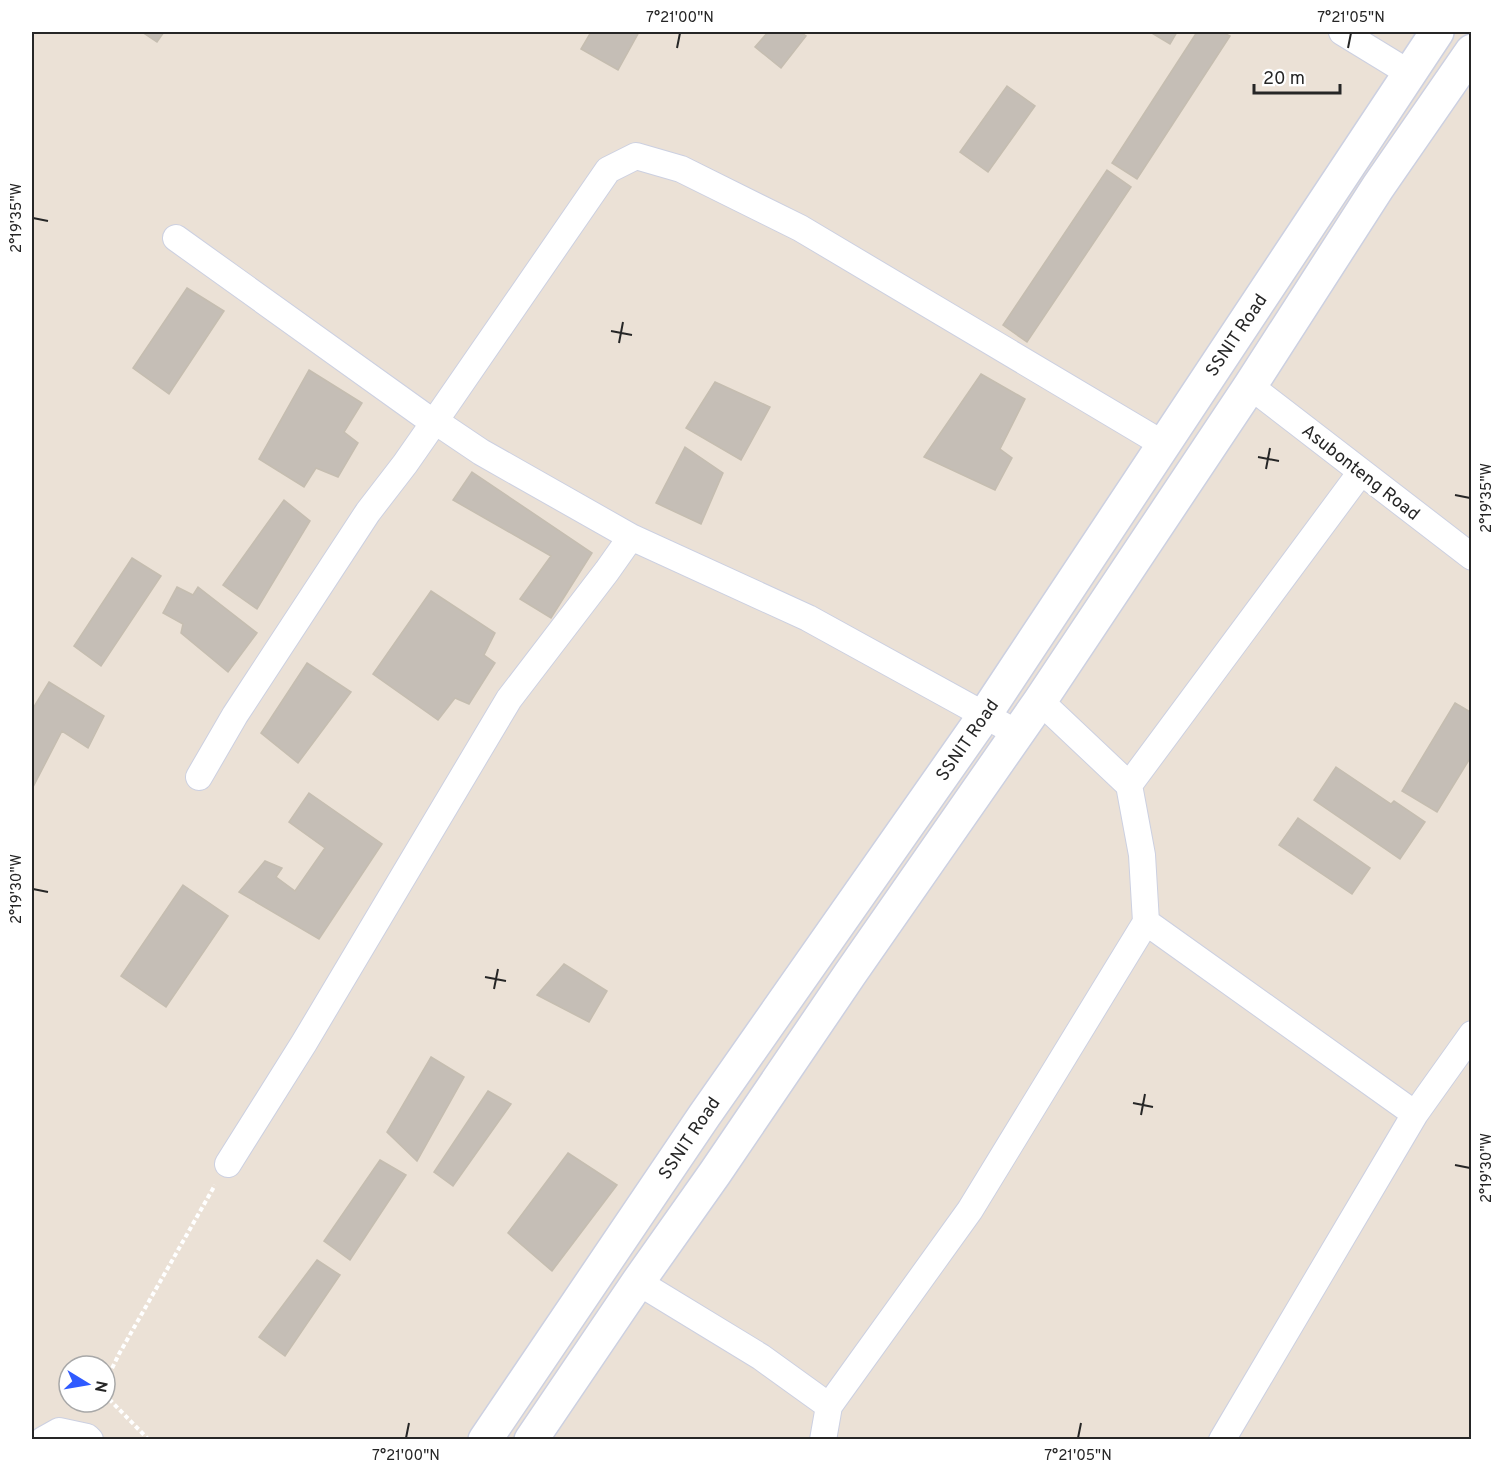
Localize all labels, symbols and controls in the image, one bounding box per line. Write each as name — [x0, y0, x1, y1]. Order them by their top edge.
text: 7°21'00"N — [646, 9, 714, 28]
text: 7°21'05"N — [1317, 9, 1385, 28]
scale bar — [1254, 57, 1340, 95]
text: 20 m — [1263, 68, 1305, 91]
text: 2°19'35"W — [8, 183, 27, 253]
street label: SSNIT Road — [1201, 290, 1273, 382]
street label: Asubonteng Road — [1296, 420, 1424, 526]
text: 2°19'35"W — [1478, 463, 1497, 533]
street label: SSNIT Road — [932, 695, 1005, 786]
text: 2°19'30"W — [8, 854, 27, 924]
street label: SSNIT Road — [654, 1093, 726, 1185]
text: 2°19'30"W — [1478, 1133, 1497, 1203]
north arrow — [57, 1354, 117, 1414]
text: N — [89, 1379, 111, 1394]
text: 7°21'00"N — [372, 1447, 440, 1466]
text: 7°21'05"N — [1044, 1447, 1112, 1466]

